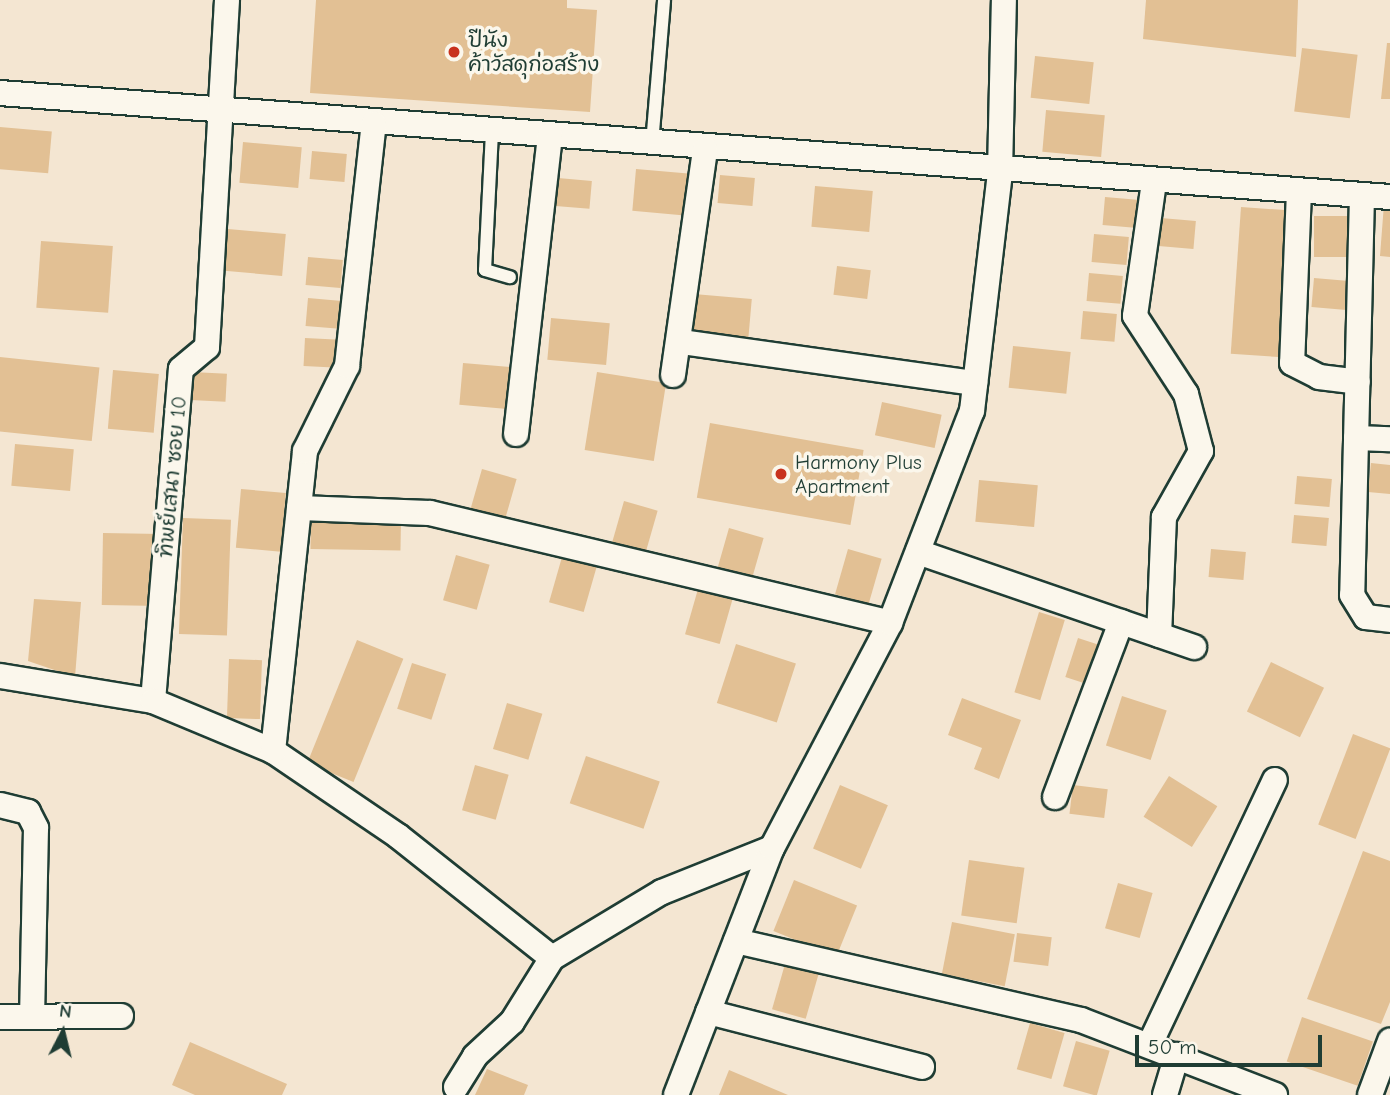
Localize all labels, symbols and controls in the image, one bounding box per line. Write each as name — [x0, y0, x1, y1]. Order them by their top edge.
place label: ปีนัง ค้าวัสดุก่อสร้าง — [468, 27, 599, 77]
marker: ปีนัง ค้าวัสดุก่อสร้าง — [446, 44, 462, 60]
street label: ทิพย์เสนา ซอย 10 — [152, 395, 192, 559]
place label: Harmony Plus Apartment — [795, 449, 922, 499]
marker: Harmony Plus Apartment — [773, 466, 789, 482]
north arrow — [28, 997, 98, 1067]
text: N — [58, 999, 73, 1023]
scale bar — [1138, 1021, 1325, 1066]
text: 50 m — [1148, 1035, 1197, 1059]

